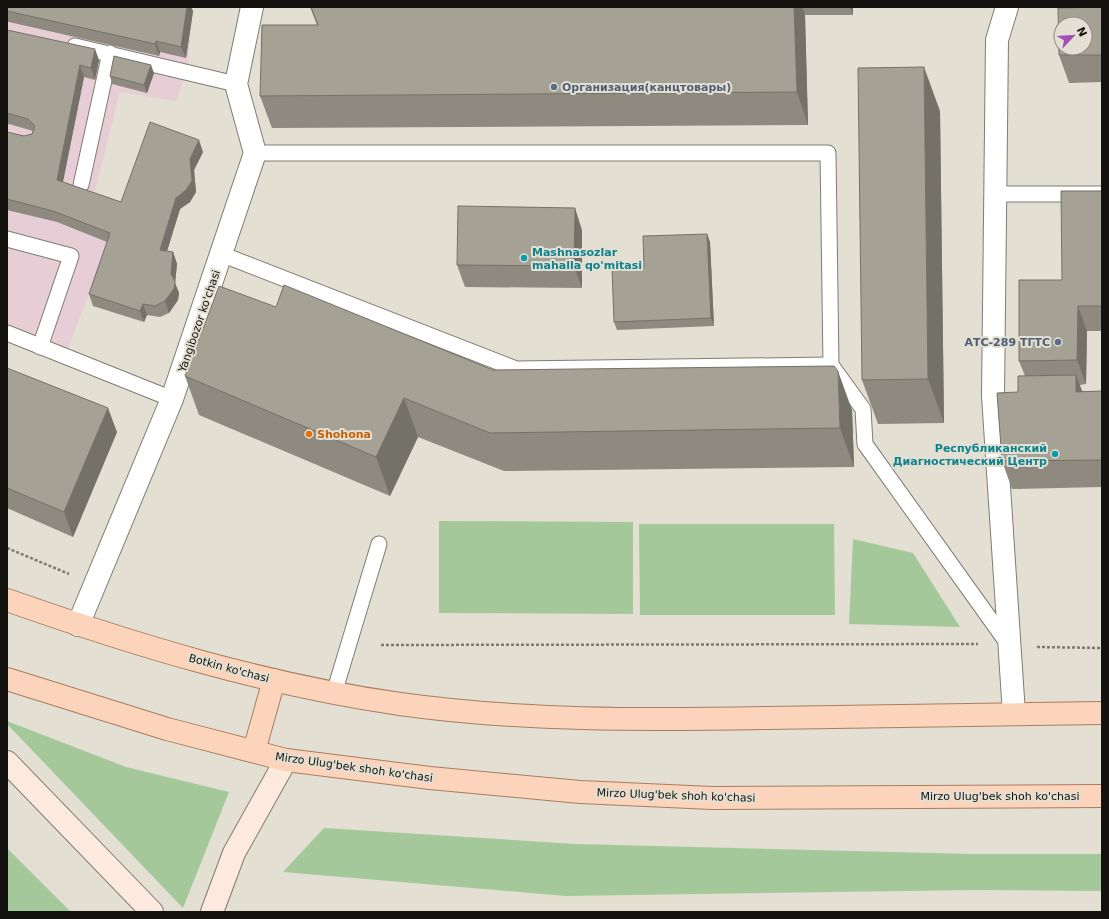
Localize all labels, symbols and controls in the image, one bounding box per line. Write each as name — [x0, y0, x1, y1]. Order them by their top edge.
north arrow — [1053, 16, 1093, 56]
text: N — [1074, 25, 1089, 39]
place label: Организация(канцтовары) — [562, 81, 731, 94]
marker: Организация(канцтовары) — [549, 82, 559, 92]
place label: Mashnasozlar mahalla qo'mitasi — [532, 246, 642, 272]
marker: Mashnasozlar mahalla qo'mitasi — [519, 253, 529, 263]
street label: Yangibozor ko'chasi — [176, 268, 223, 375]
place label: АТС-289 ТГТС — [964, 336, 1050, 349]
marker: АТС-289 ТГТС — [1053, 337, 1063, 347]
place label: Shohona — [317, 428, 371, 441]
marker: Shohona — [304, 429, 314, 439]
place label: Республиканский Диагностический Центр — [893, 442, 1047, 468]
marker: Республиканский Диагностический Центр — [1050, 449, 1060, 459]
street label: Botkin ko'chasi — [187, 651, 271, 685]
street label: Mirzo Ulug'bek shoh ko'chasi — [274, 750, 434, 785]
street label: Mirzo Ulug'bek shoh ko'chasi — [596, 786, 756, 805]
street label: Mirzo Ulug'bek shoh ko'chasi — [921, 790, 1079, 803]

